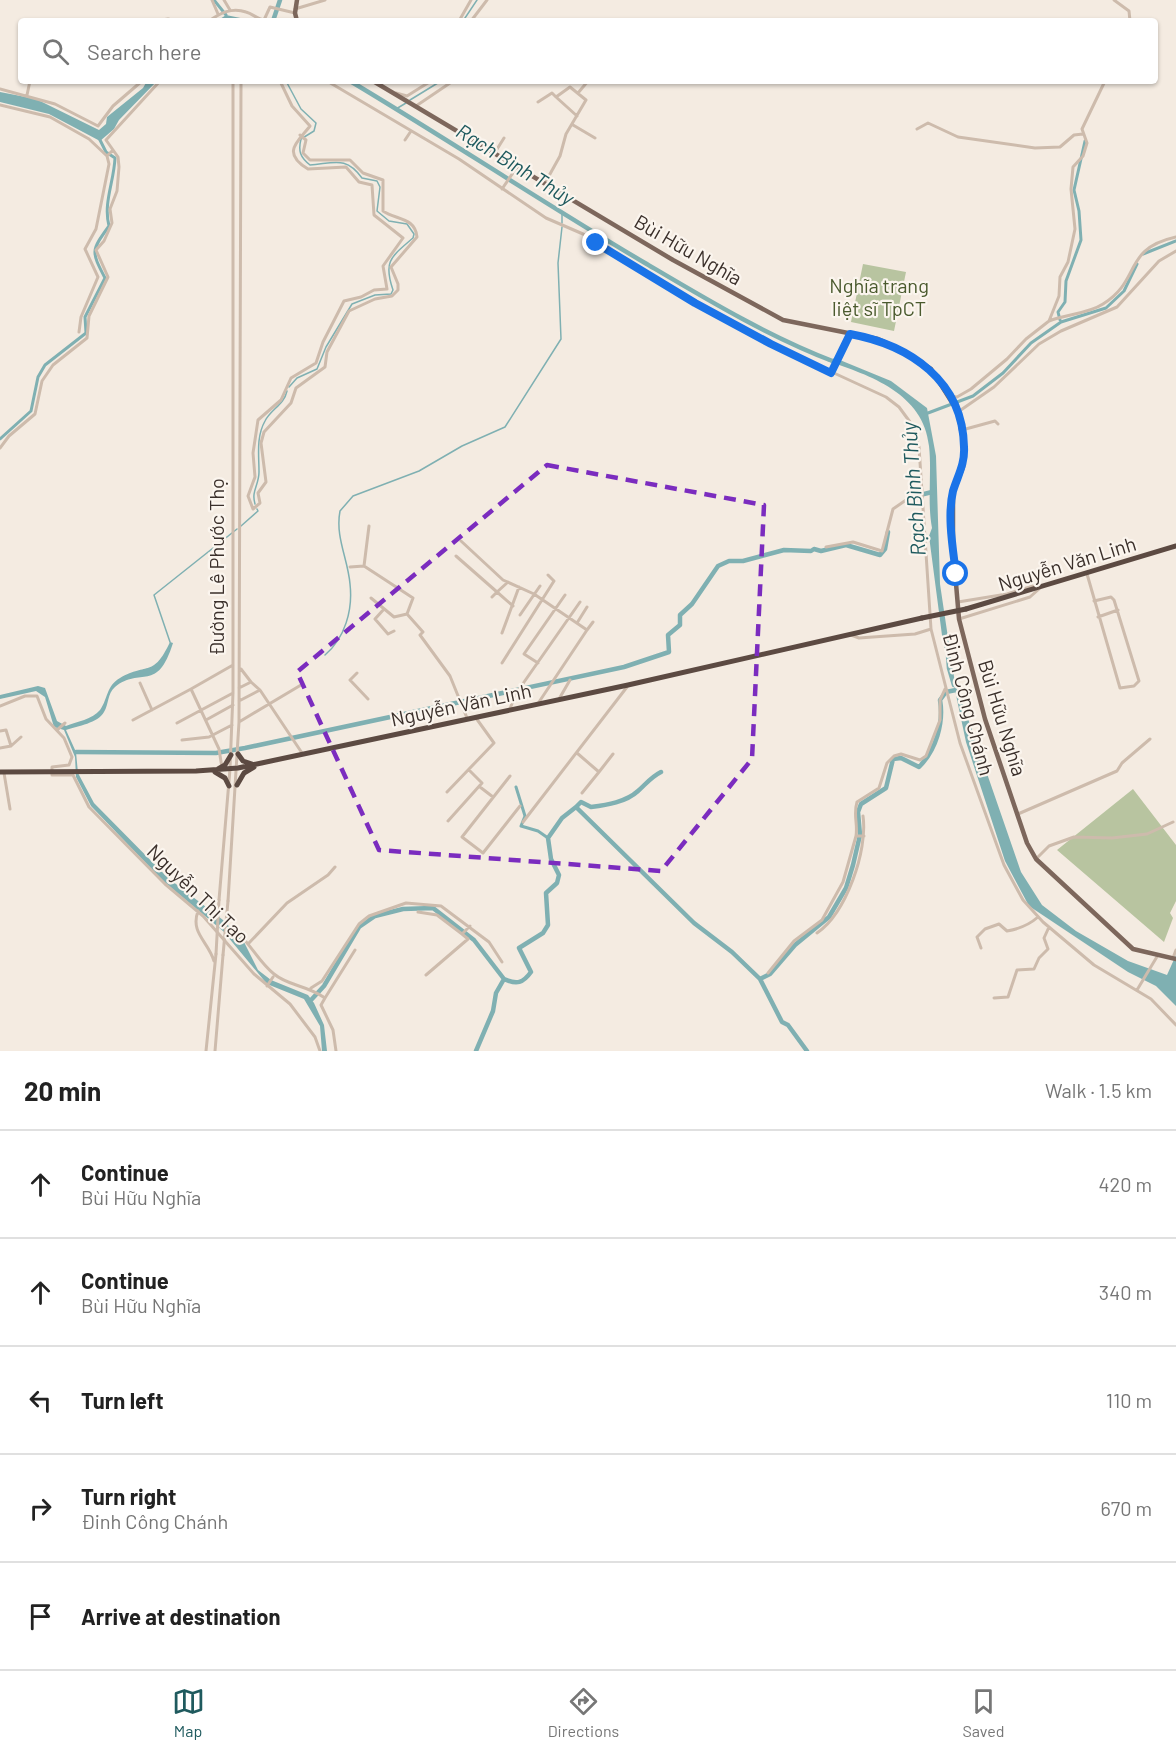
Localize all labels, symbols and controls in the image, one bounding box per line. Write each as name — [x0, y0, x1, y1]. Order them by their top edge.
search box — [18, 18, 1158, 84]
icon: search — [39, 35, 72, 68]
text: Search here — [87, 38, 201, 64]
water label: Rạch Bình Thủy — [452, 118, 580, 210]
street label: Bùi Hữu Nghĩa — [630, 209, 747, 290]
route end — [582, 229, 608, 255]
park label: Nghĩa trang liệt sĩ TpCT — [829, 273, 929, 320]
water label: Rạch Bình Thủy — [895, 421, 930, 557]
street label: Đường Lê Phước Thọ — [204, 478, 228, 656]
street label: Nguyễn Văn Linh — [995, 531, 1139, 595]
route start — [942, 560, 968, 586]
street label: Đinh Công Chánh — [938, 630, 1000, 778]
street label: Bùi Hữu Nghĩa — [974, 657, 1032, 779]
street label: Nguyễn Văn Linh — [388, 677, 533, 731]
street label: Nguyễn Thị Tạo — [143, 839, 255, 948]
text: 20 min — [24, 1075, 101, 1106]
text: Walk · 1.5 km — [1045, 1078, 1152, 1102]
text: Continue — [81, 1159, 169, 1185]
icon: ahead — [24, 1168, 57, 1201]
text: 420 m — [1098, 1172, 1152, 1196]
text: Bùi Hữu Nghĩa — [81, 1185, 201, 1209]
text: Continue — [81, 1267, 169, 1293]
icon: ahead — [24, 1276, 57, 1309]
text: 340 m — [1099, 1280, 1152, 1304]
text: Bùi Hữu Nghĩa — [81, 1293, 201, 1317]
icon: left — [24, 1384, 57, 1417]
text: Turn left — [81, 1387, 164, 1413]
text: 110 m — [1106, 1388, 1152, 1412]
text: Turn right — [81, 1483, 176, 1509]
icon: right — [24, 1492, 57, 1525]
text: 670 m — [1100, 1496, 1152, 1520]
text: Đinh Công Chánh — [81, 1509, 228, 1533]
icon: arrive — [24, 1600, 57, 1633]
text: Arrive at destination — [81, 1603, 280, 1629]
tab: Map — [172, 1685, 205, 1740]
tab: Directions — [548, 1685, 619, 1740]
tab: Saved — [962, 1685, 1004, 1740]

